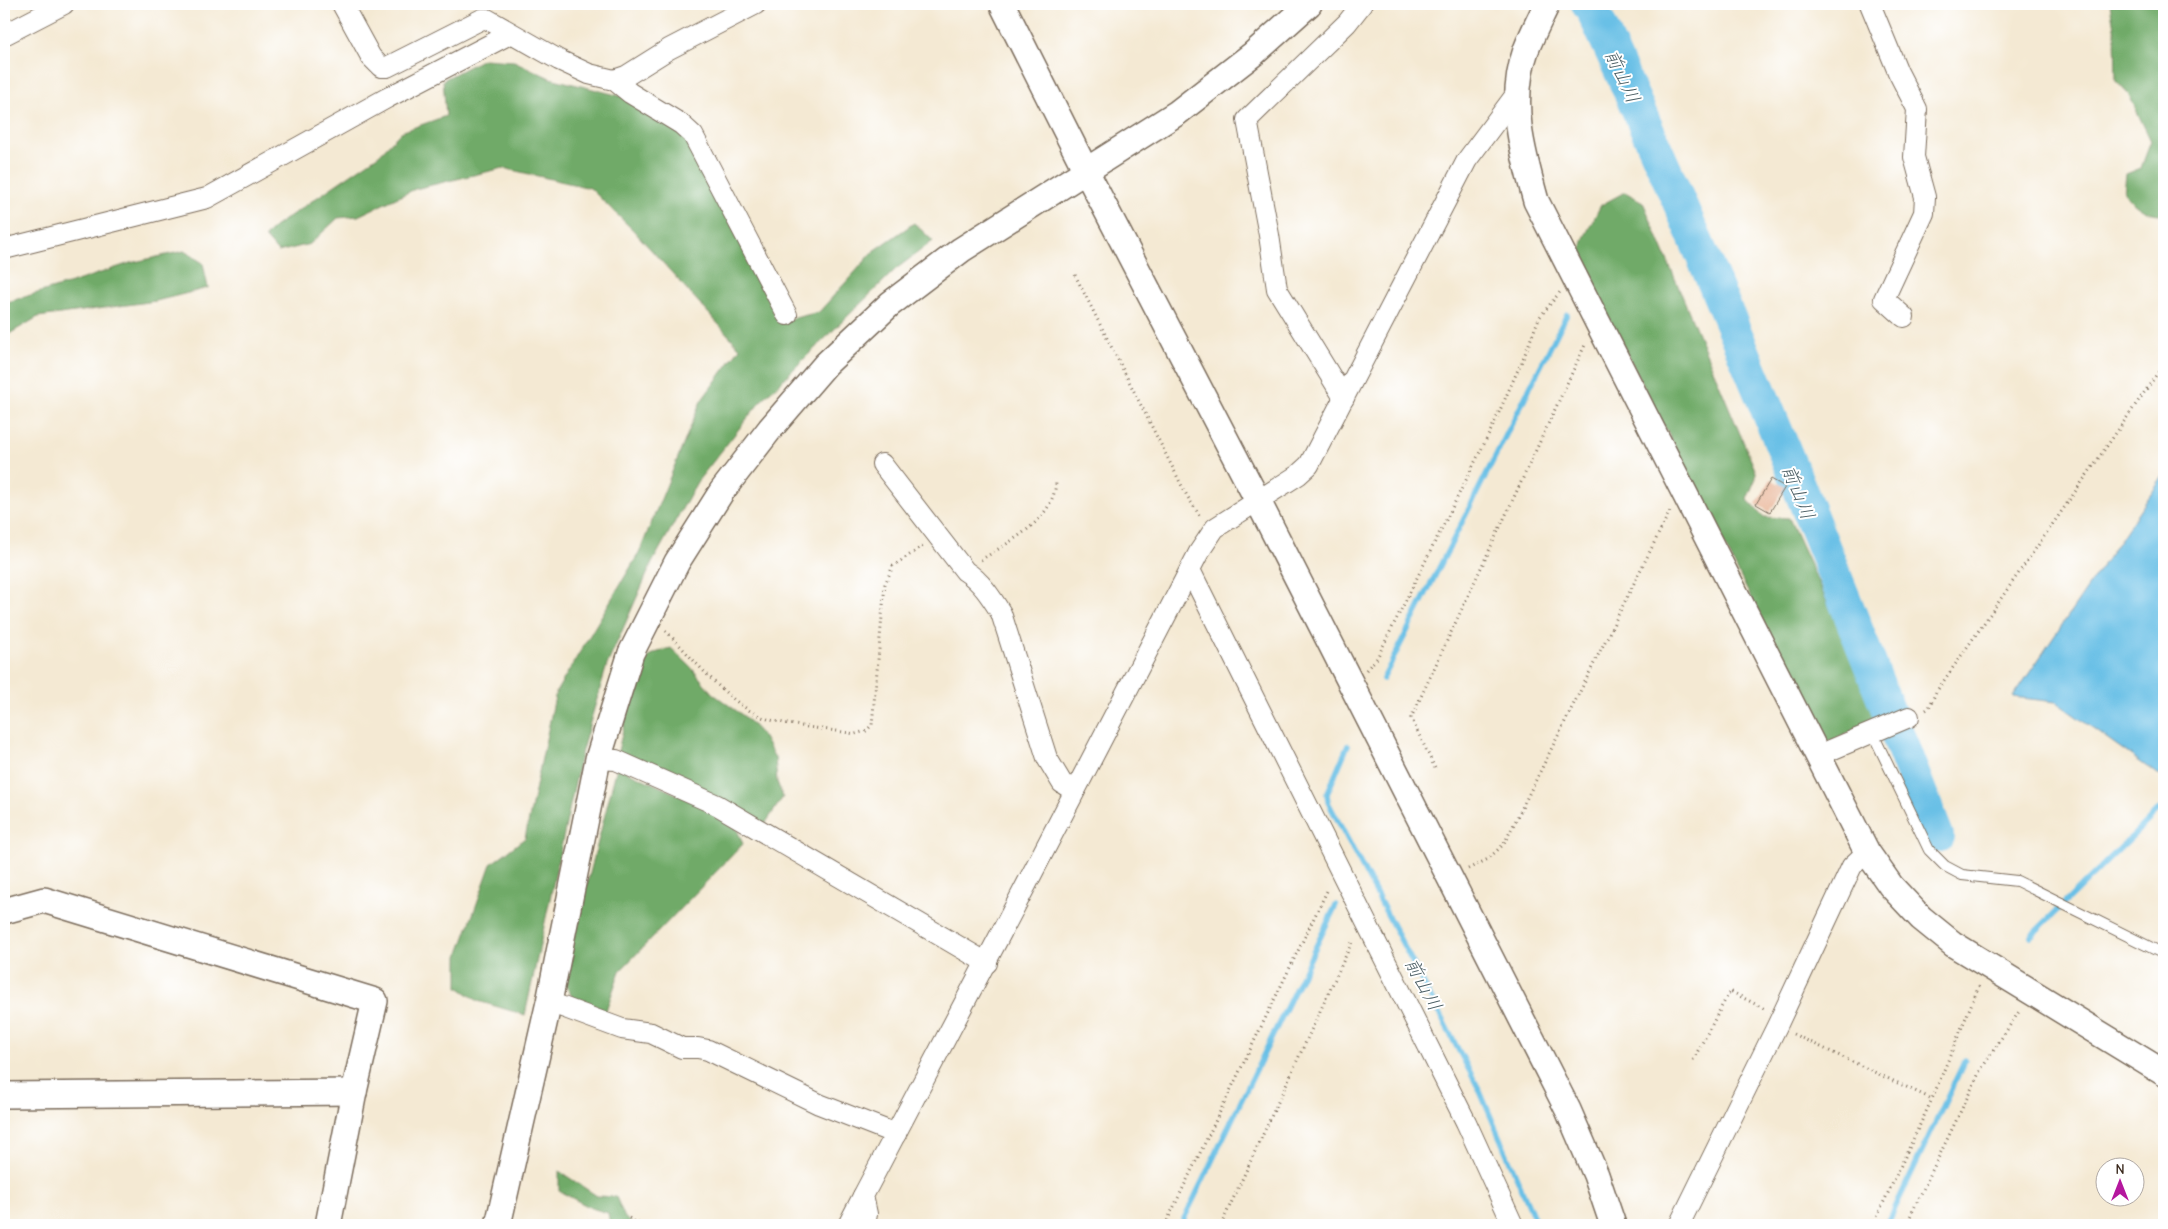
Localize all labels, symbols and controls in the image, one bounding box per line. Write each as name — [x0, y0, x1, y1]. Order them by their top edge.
water label: 前山川 — [1600, 46, 1644, 107]
water label: 前山川 — [1777, 462, 1819, 523]
water label: 前山川 — [1400, 954, 1446, 1015]
north arrow — [2096, 1156, 2146, 1206]
text: N — [2115, 1161, 2125, 1178]

